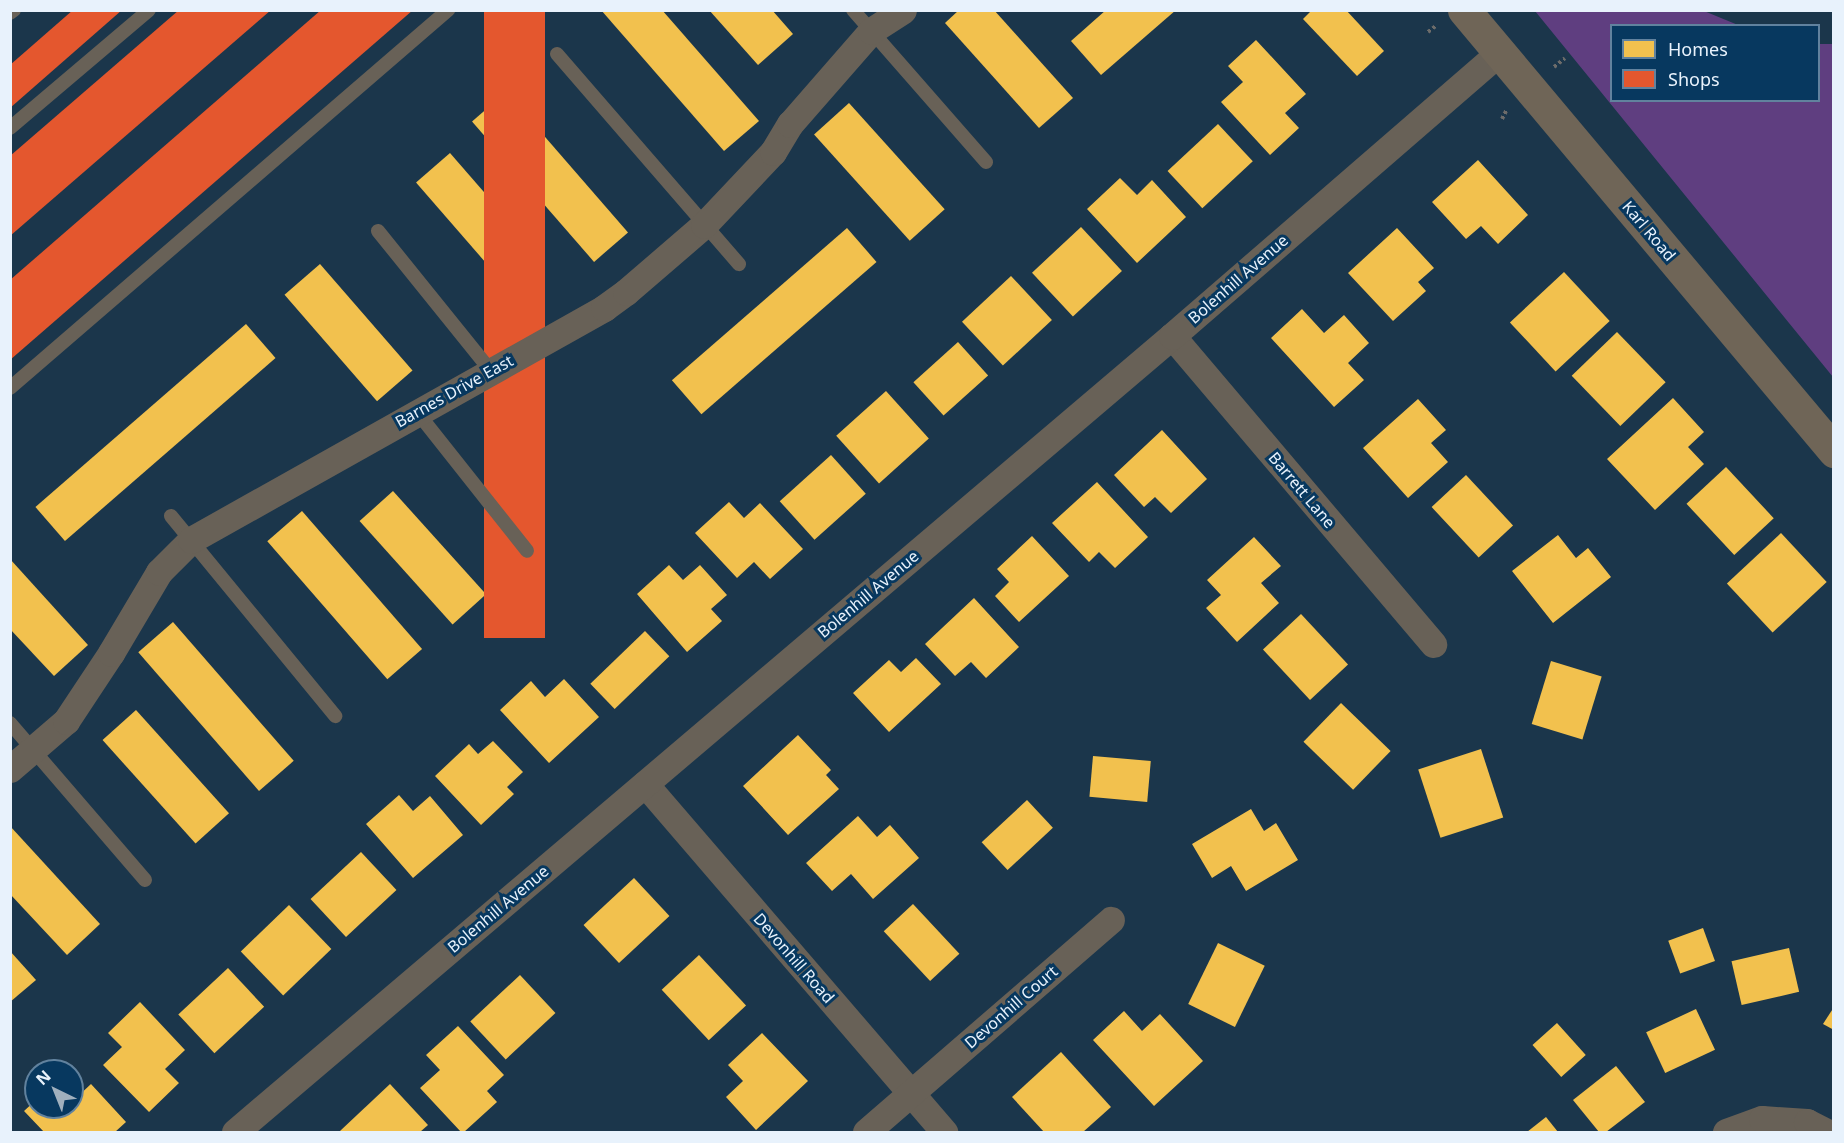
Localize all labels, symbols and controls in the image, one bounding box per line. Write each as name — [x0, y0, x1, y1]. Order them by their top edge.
legend — [1610, 24, 1820, 102]
text: Homes — [1668, 37, 1728, 61]
text: Shops — [1668, 67, 1720, 91]
street label: Karl Road — [1618, 197, 1680, 265]
street label: Bolenhill Avenue — [1184, 231, 1292, 327]
street label: Barnes Drive East — [392, 351, 516, 431]
street label: Barrett Lane — [1265, 448, 1339, 532]
street label: Bolenhill Avenue — [814, 546, 922, 642]
street label: Bolenhill Avenue — [444, 861, 552, 957]
street label: Devonhill Road — [750, 909, 838, 1007]
street label: Devonhill Court — [961, 962, 1061, 1052]
north arrow — [24, 1059, 84, 1119]
text: N — [31, 1065, 55, 1090]

